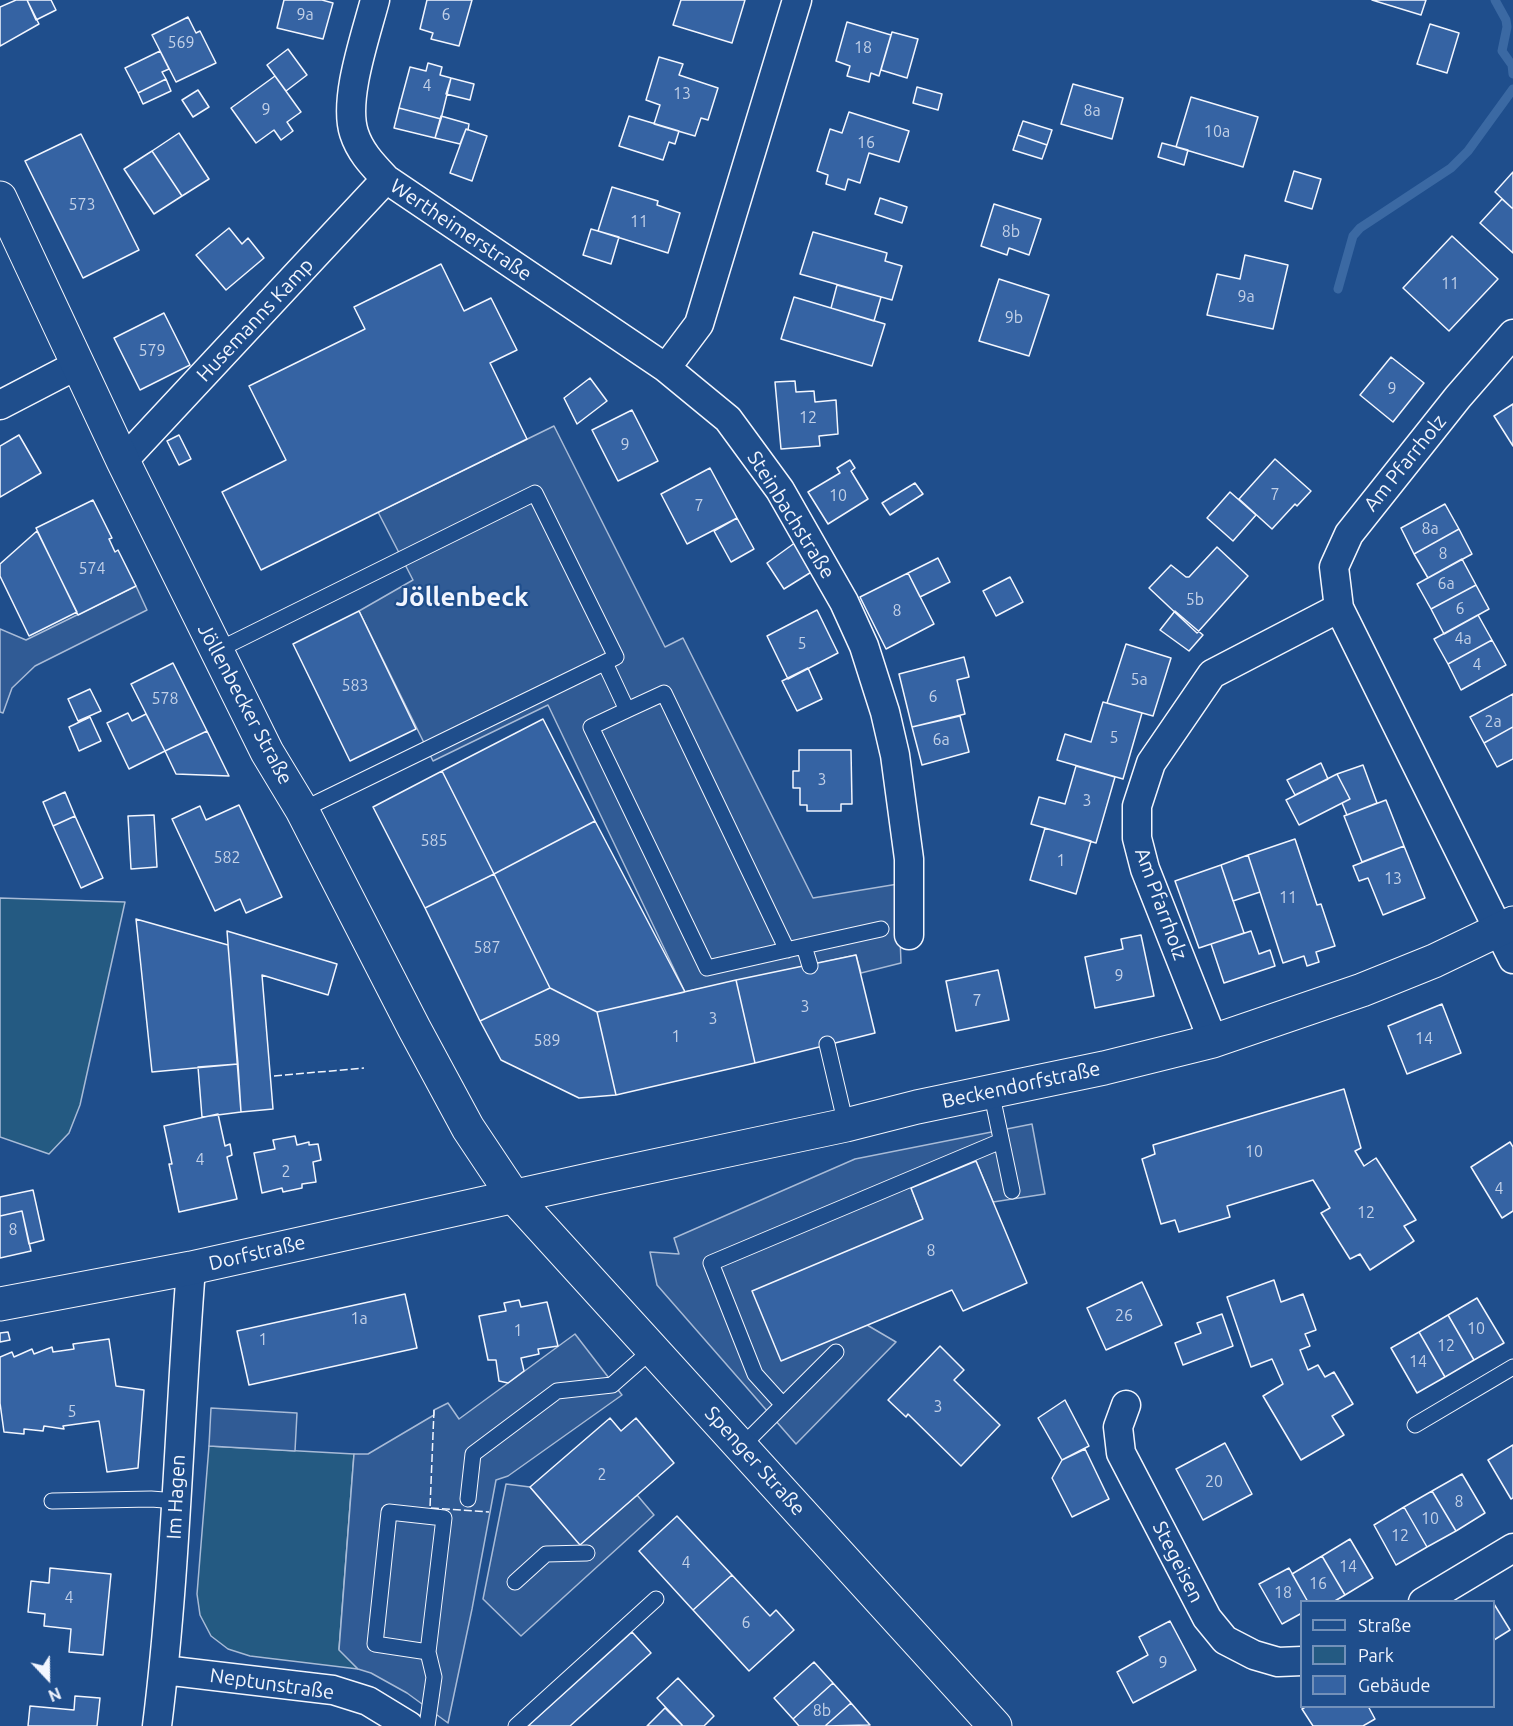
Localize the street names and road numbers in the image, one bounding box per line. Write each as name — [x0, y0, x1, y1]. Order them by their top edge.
street label: Wertheimerstraße — [386, 174, 536, 286]
street label: Husemanns Kamp — [192, 253, 318, 387]
street label: Am Pfarrholz — [1359, 410, 1451, 516]
street label: Steinbachstraße — [742, 447, 840, 583]
street label: Jöllenbecker Straße — [192, 619, 298, 789]
street label: Am Pfarrholz — [1130, 845, 1192, 963]
street label: Beckendorfstraße — [940, 1056, 1102, 1114]
street label: Dorfstraße — [206, 1230, 308, 1276]
street label: Spenger Straße — [700, 1401, 810, 1521]
street label: Im Hagen — [162, 1454, 190, 1540]
street label: Stegeisen — [1147, 1517, 1209, 1607]
street label: Neptunstraße — [208, 1663, 336, 1705]

